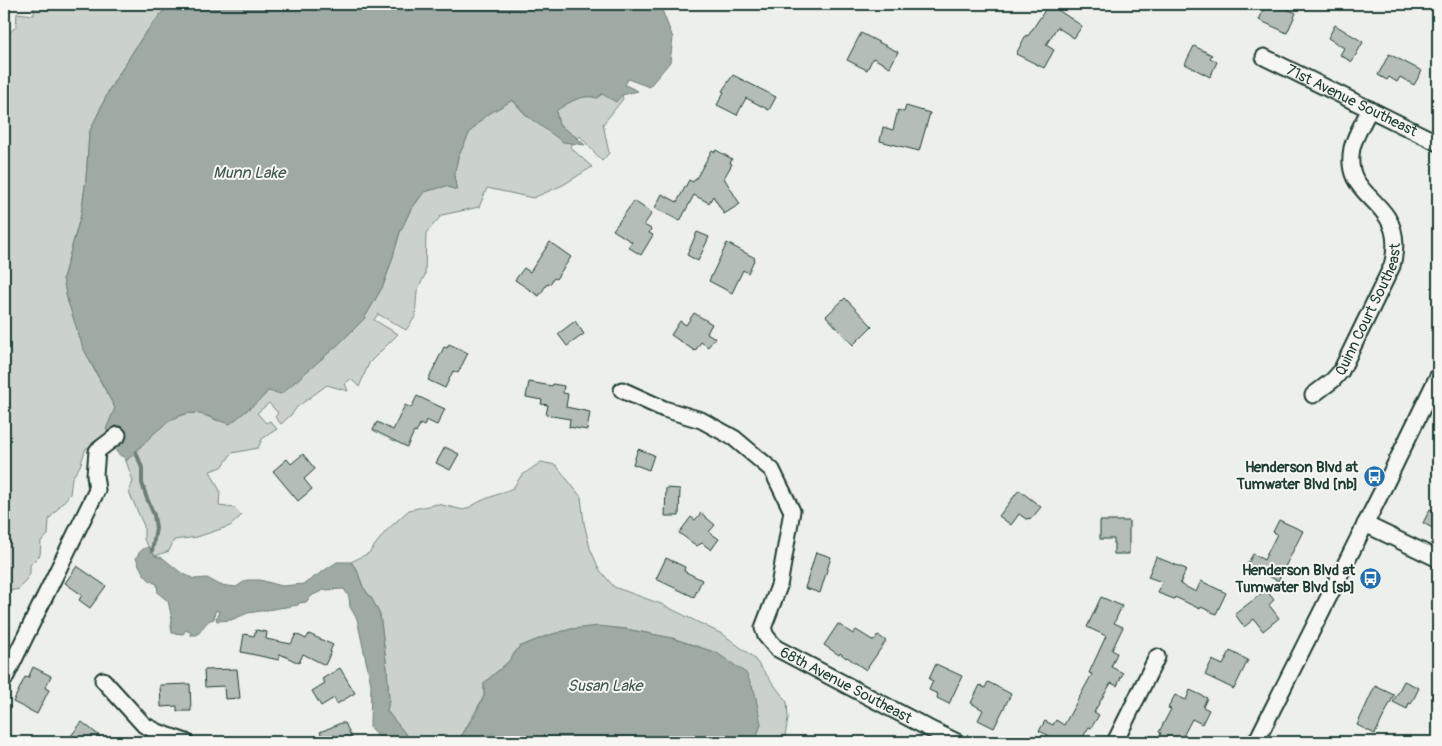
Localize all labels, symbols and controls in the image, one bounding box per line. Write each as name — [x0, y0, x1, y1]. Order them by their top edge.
street label: 71st Avenue Southeast — [1283, 60, 1421, 142]
water label: Munn Lake — [213, 163, 287, 183]
street label: Quinn Court Southeast — [1331, 242, 1405, 379]
place label: Henderson Blvd at Tumwater Blvd [nb] — [1235, 458, 1359, 494]
bus stop icon: Henderson Blvd at Tumwater Blvd [nb] — [1362, 464, 1386, 488]
place label: Henderson Blvd at Tumwater Blvd [sb] — [1234, 561, 1356, 597]
bus stop icon: Henderson Blvd at Tumwater Blvd [sb] — [1359, 567, 1383, 591]
street label: 68th Avenue Southeast — [777, 643, 916, 728]
water label: Susan Lake — [567, 676, 645, 696]

